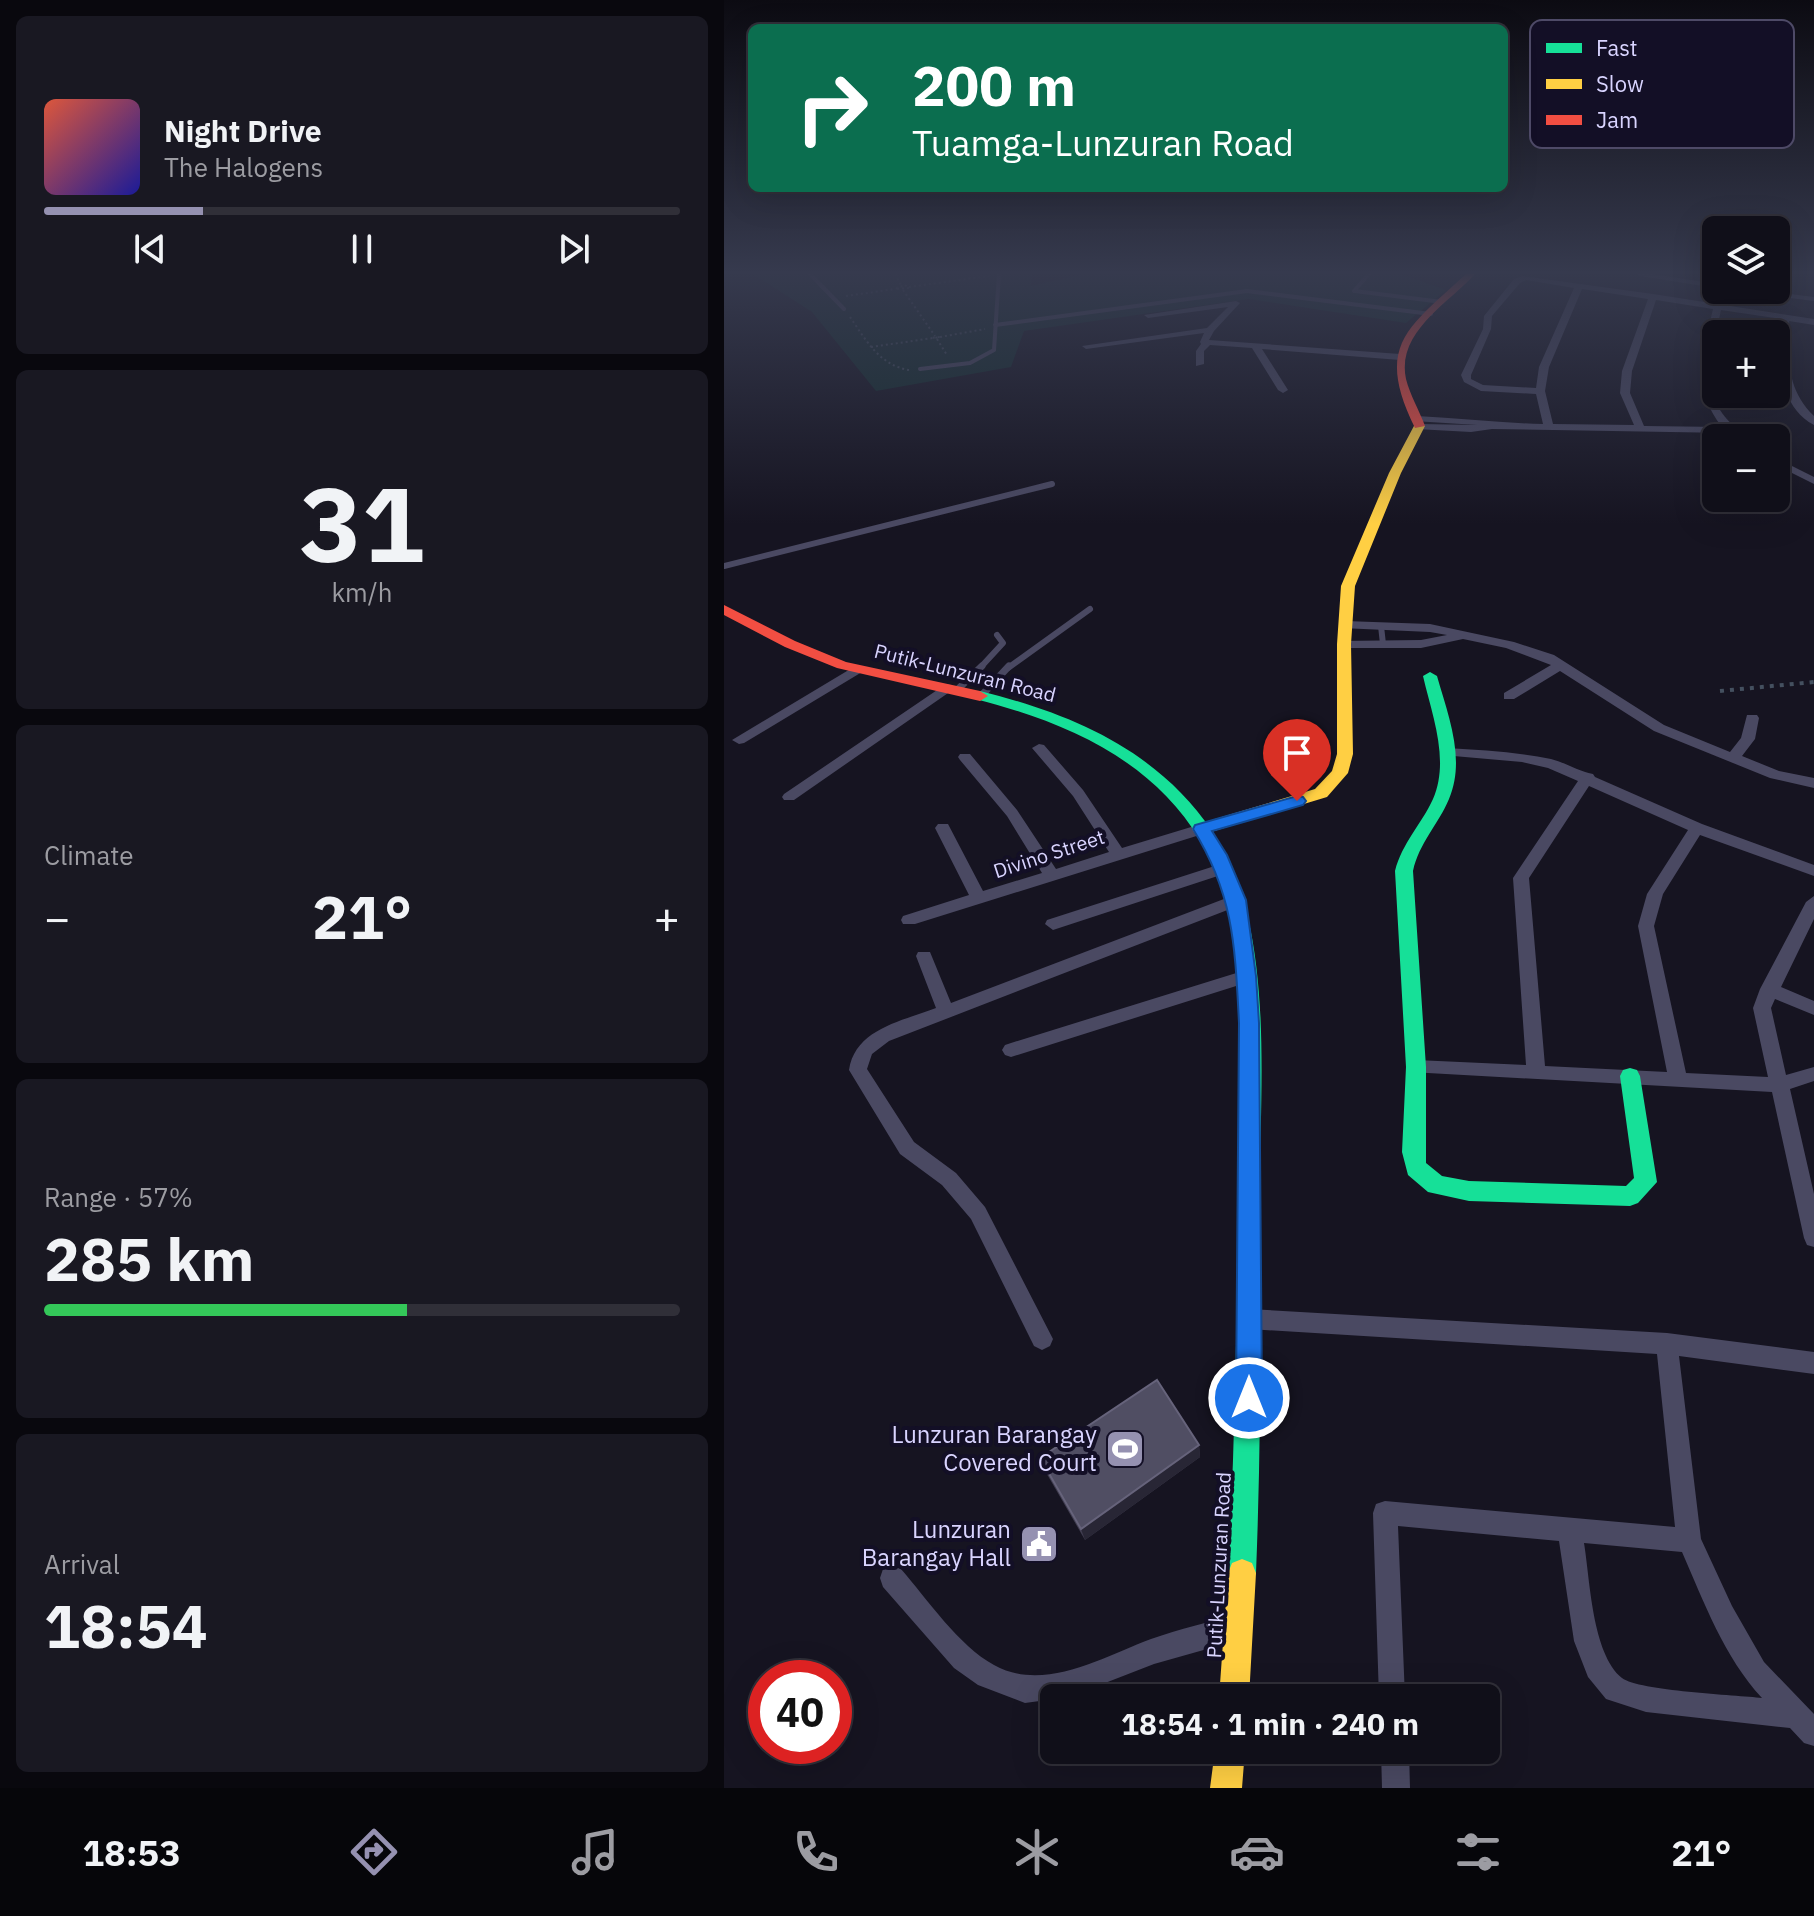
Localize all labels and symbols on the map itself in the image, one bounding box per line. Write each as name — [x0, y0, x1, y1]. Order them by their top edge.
legend — [1530, 20, 1794, 148]
text: Fast — [1596, 33, 1637, 62]
text: Slow — [1596, 69, 1644, 98]
text: Jam — [1596, 105, 1638, 134]
street label: Putik-Lunzuran Road — [871, 637, 1059, 708]
pin — [1263, 719, 1331, 801]
street label: Divino Street — [990, 823, 1108, 884]
position arrow — [1207, 1356, 1291, 1440]
place label: Lunzuran Barangay Covered Court — [891, 1418, 1097, 1478]
sports icon: Lunzuran Barangay Covered Court — [1104, 1428, 1146, 1470]
street label: Putik-Lunzuran Road — [1200, 1471, 1237, 1659]
place label: Lunzuran Barangay Hall — [862, 1513, 1011, 1573]
public building icon: Lunzuran Barangay Hall — [1018, 1523, 1060, 1565]
speed limit sign: 40 — [748, 1660, 852, 1764]

